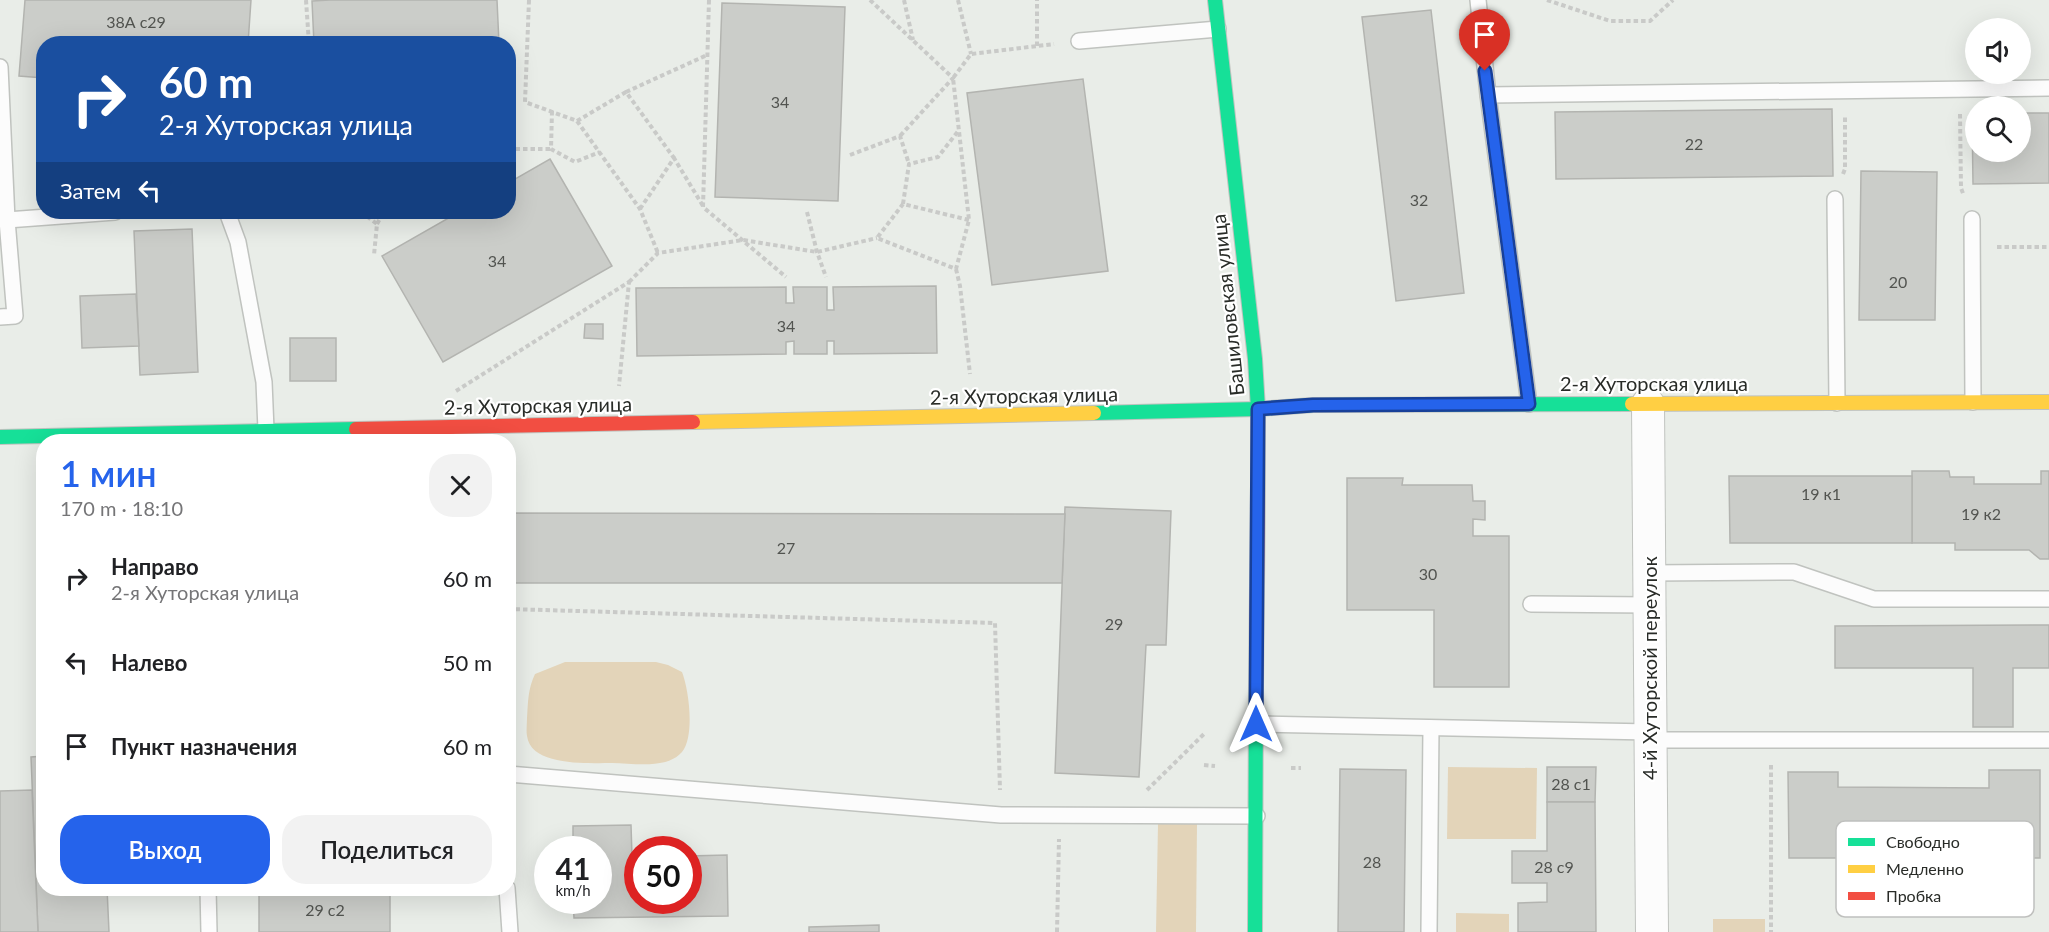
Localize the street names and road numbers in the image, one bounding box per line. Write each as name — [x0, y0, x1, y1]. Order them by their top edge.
street label: Башиловская улица — [1206, 213, 1248, 397]
street label: 2-я Хуторская улица — [1560, 371, 1748, 395]
street label: 2-я Хуторская улица — [930, 381, 1118, 409]
street label: 2-я Хуторская улица — [444, 391, 632, 419]
street label: 4-й Хуторской переулок — [1637, 555, 1661, 780]

